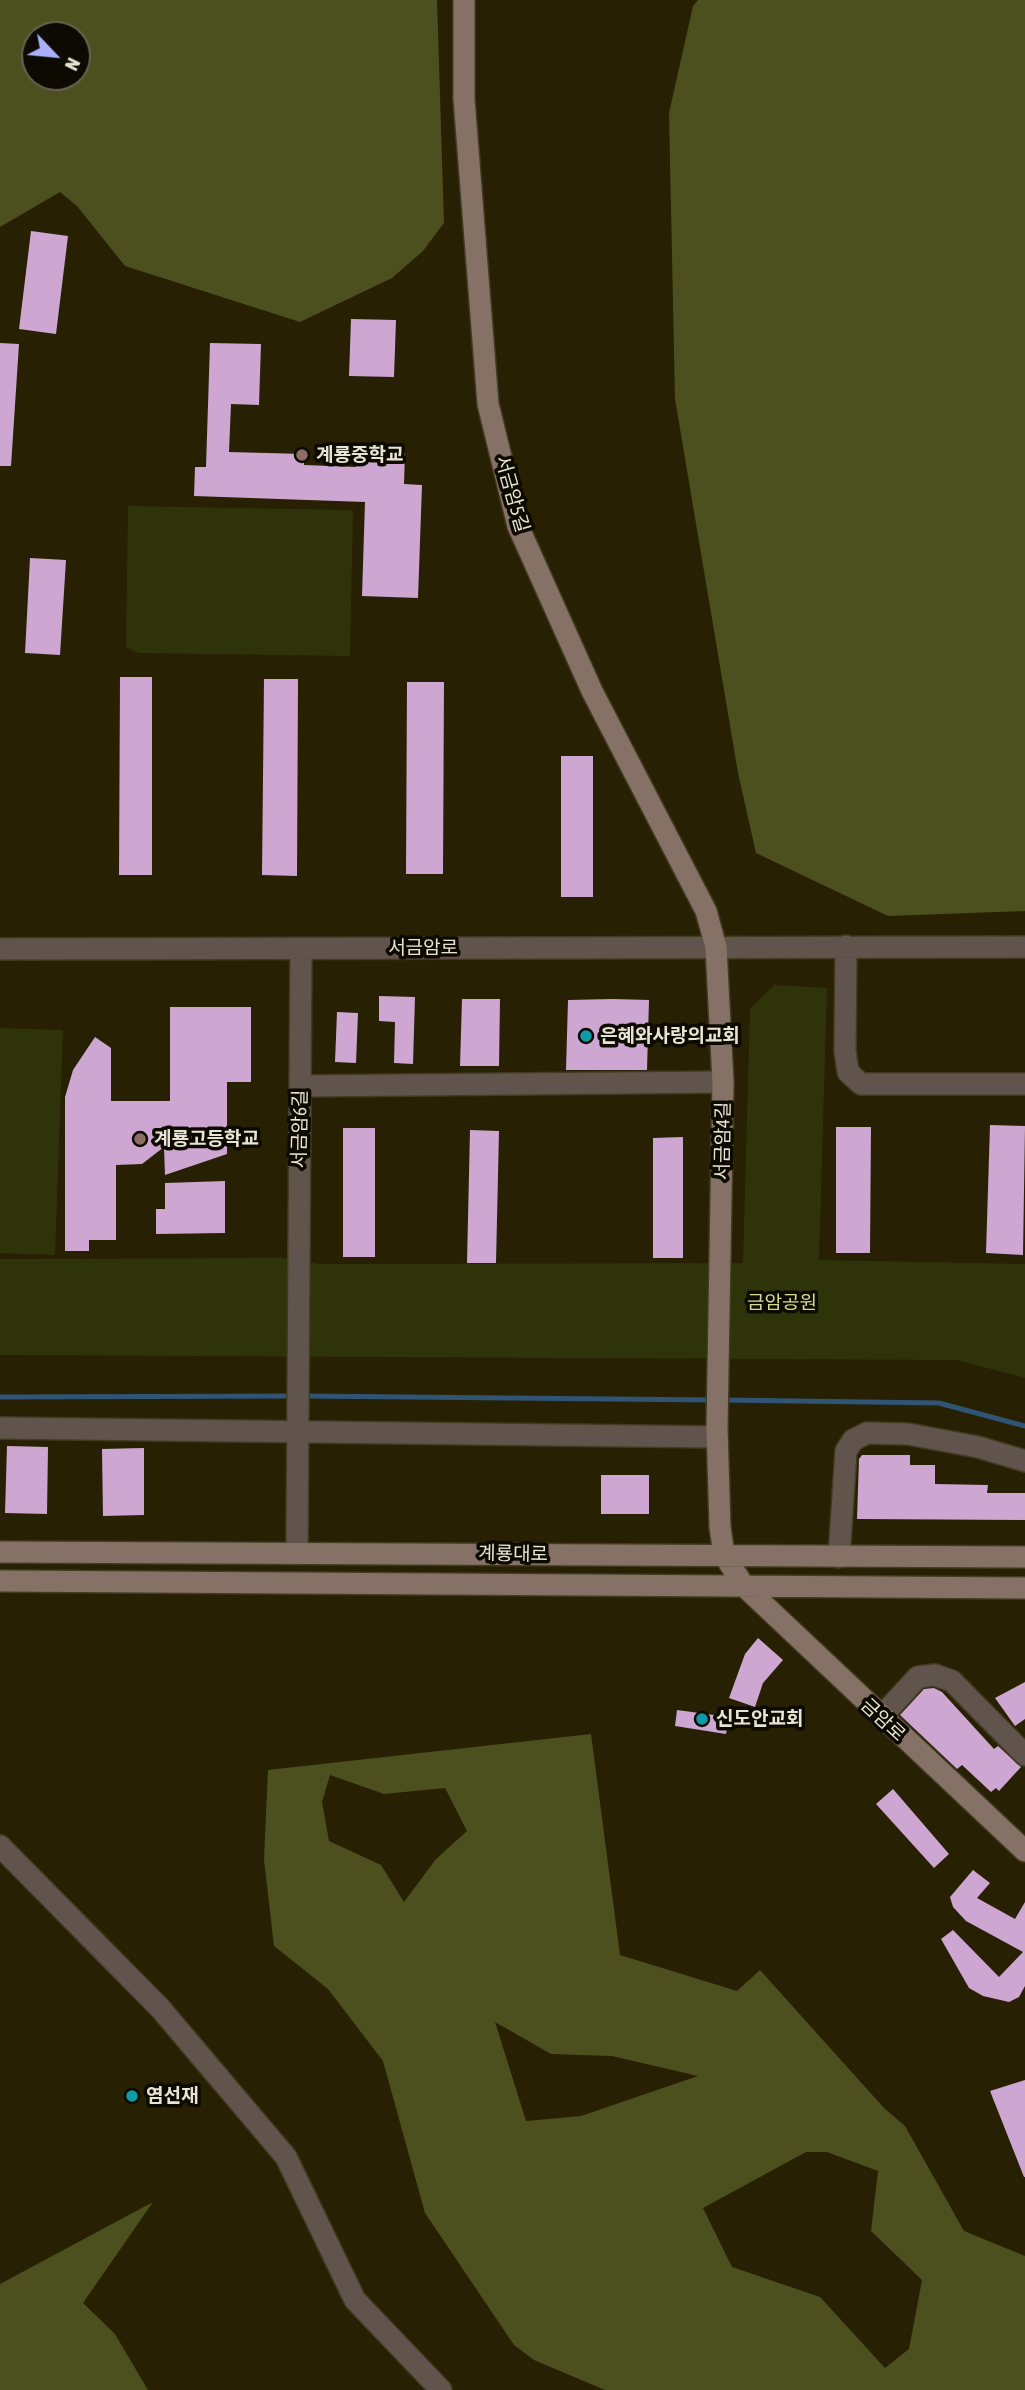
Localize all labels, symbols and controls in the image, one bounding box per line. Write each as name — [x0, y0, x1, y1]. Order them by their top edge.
north arrow — [21, 21, 91, 91]
text: N — [61, 54, 85, 74]
place label: 계룡중학교 — [316, 444, 403, 466]
marker: 계룡중학교 — [294, 447, 310, 463]
street label: 서금암5길 — [490, 453, 534, 535]
street label: 서금암로 — [388, 937, 458, 959]
place label: 은혜와사랑의교회 — [600, 1025, 740, 1047]
marker: 은혜와사랑의교회 — [578, 1028, 594, 1044]
street label: 서금암6길 — [288, 1089, 312, 1169]
street label: 서금암4길 — [711, 1101, 735, 1181]
place label: 계룡고등학교 — [154, 1128, 259, 1150]
marker: 계룡고등학교 — [132, 1131, 148, 1147]
park label: 금암공원 — [747, 1292, 817, 1314]
street label: 계룡대로 — [478, 1542, 548, 1566]
street label: 금암로 — [856, 1694, 910, 1746]
place label: 신도안교회 — [716, 1708, 803, 1730]
marker: 신도안교회 — [694, 1711, 710, 1727]
place label: 염선재 — [146, 2085, 198, 2107]
marker: 염선재 — [124, 2088, 140, 2104]

